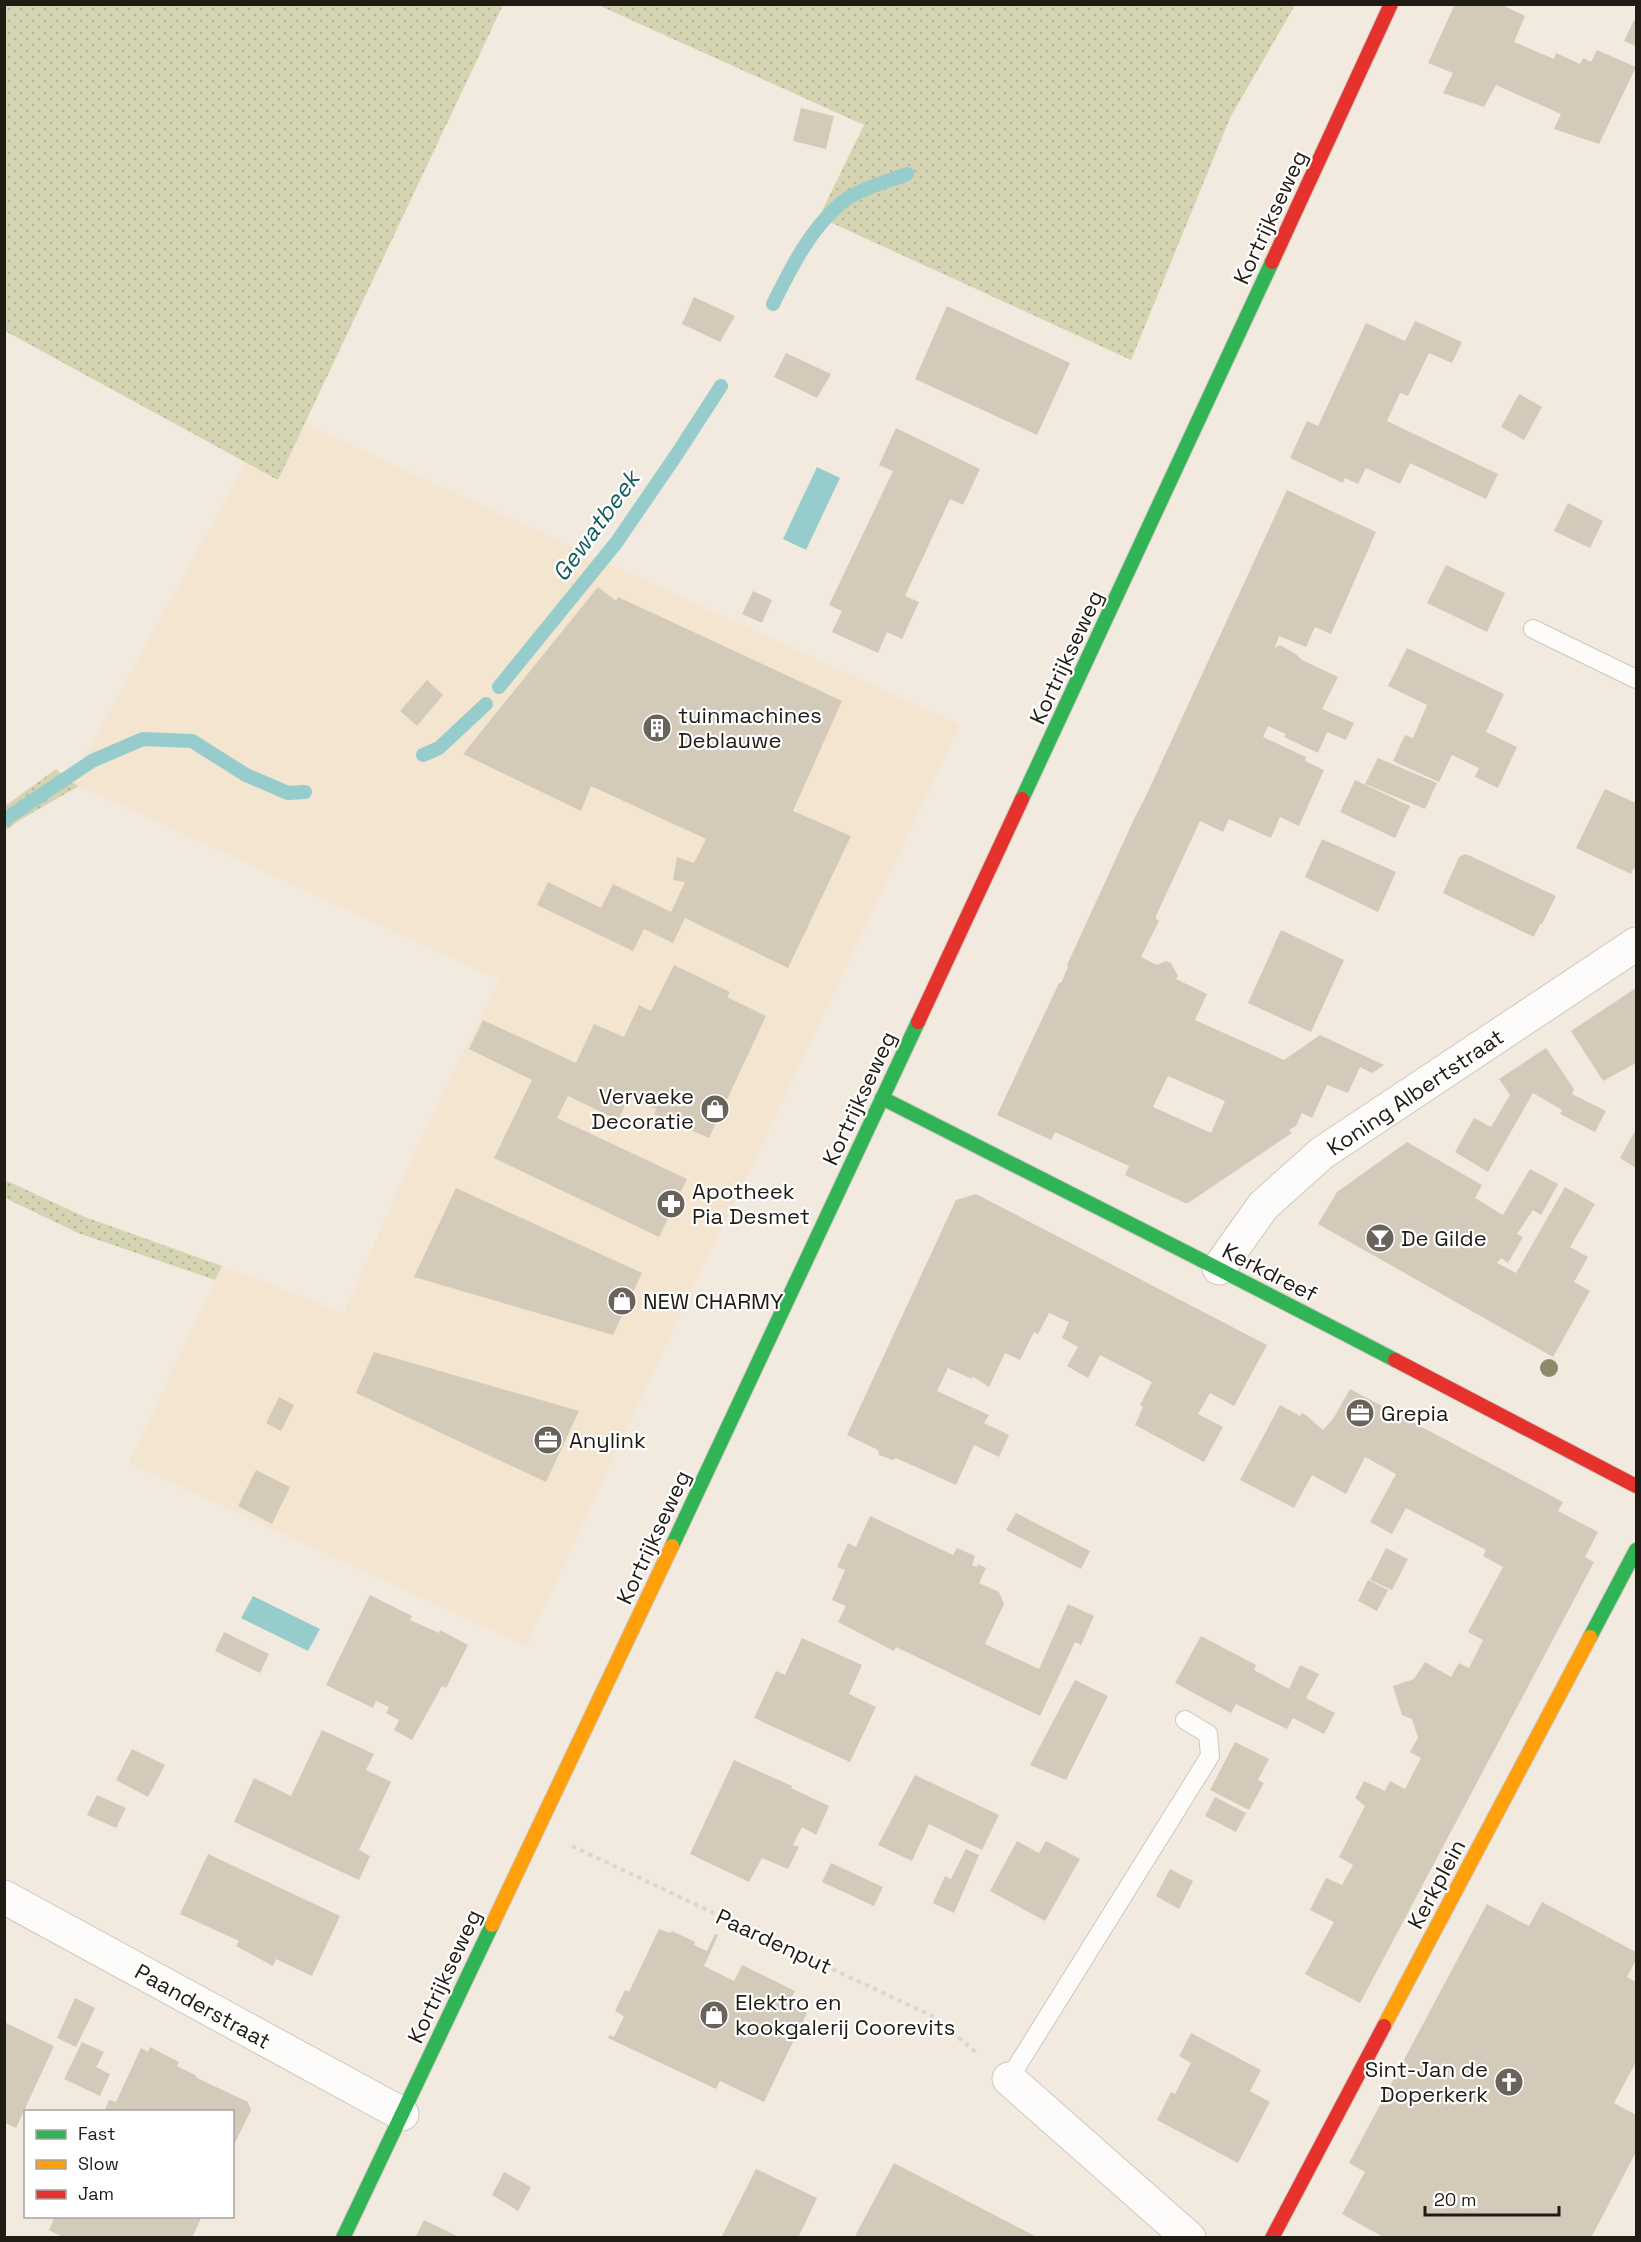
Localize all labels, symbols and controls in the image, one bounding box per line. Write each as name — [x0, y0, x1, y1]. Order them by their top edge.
street label: Kortrijkseweg — [1227, 146, 1313, 288]
water label: Gewatbeek — [545, 462, 648, 587]
street label: Kortrijkseweg — [1023, 586, 1109, 728]
place label: tuinmachines Deblauwe — [678, 701, 822, 754]
building icon: tuinmachines Deblauwe — [641, 712, 673, 744]
street label: Koning Albertstraat — [1321, 1022, 1509, 1162]
street label: Kortrijkseweg — [816, 1027, 902, 1169]
place label: Vervaeke Decoratie — [591, 1082, 694, 1135]
shop icon: Vervaeke Decoratie — [699, 1093, 731, 1125]
place label: Apotheek Pia Desmet — [692, 1177, 810, 1230]
pharmacy icon: Apotheek Pia Desmet — [655, 1188, 687, 1220]
bar icon: De Gilde — [1364, 1222, 1396, 1254]
place label: De Gilde — [1401, 1224, 1487, 1252]
street label: Kerkdreef — [1218, 1236, 1322, 1308]
shop icon: NEW CHARMY — [606, 1285, 638, 1317]
place label: NEW CHARMY — [643, 1287, 784, 1315]
office icon: Grepia — [1344, 1397, 1376, 1429]
place label: Grepia — [1381, 1399, 1449, 1427]
office icon: Anylink — [532, 1424, 564, 1456]
place label: Anylink — [569, 1426, 646, 1454]
street label: Kortrijkseweg — [610, 1466, 696, 1608]
street label: Kerkplein — [1401, 1834, 1471, 1934]
street label: Paardenput — [712, 1902, 836, 1980]
street label: Kortrijkseweg — [401, 1905, 487, 2047]
street label: Paanderstraat — [130, 1957, 276, 2055]
place label: Elektro en kookgalerij Coorevits — [735, 1988, 955, 2041]
shop icon: Elektro en kookgalerij Coorevits — [698, 1999, 730, 2031]
place label: Sint-Jan de Doperkerk — [1365, 2055, 1488, 2108]
church icon: Sint-Jan de Doperkerk — [1493, 2066, 1525, 2098]
legend — [24, 2110, 234, 2218]
text: Fast — [78, 2122, 115, 2145]
text: Slow — [78, 2152, 119, 2175]
scale bar — [1425, 2179, 1558, 2217]
text: Jam — [78, 2182, 114, 2205]
text: 20 m — [1434, 2188, 1477, 2211]

